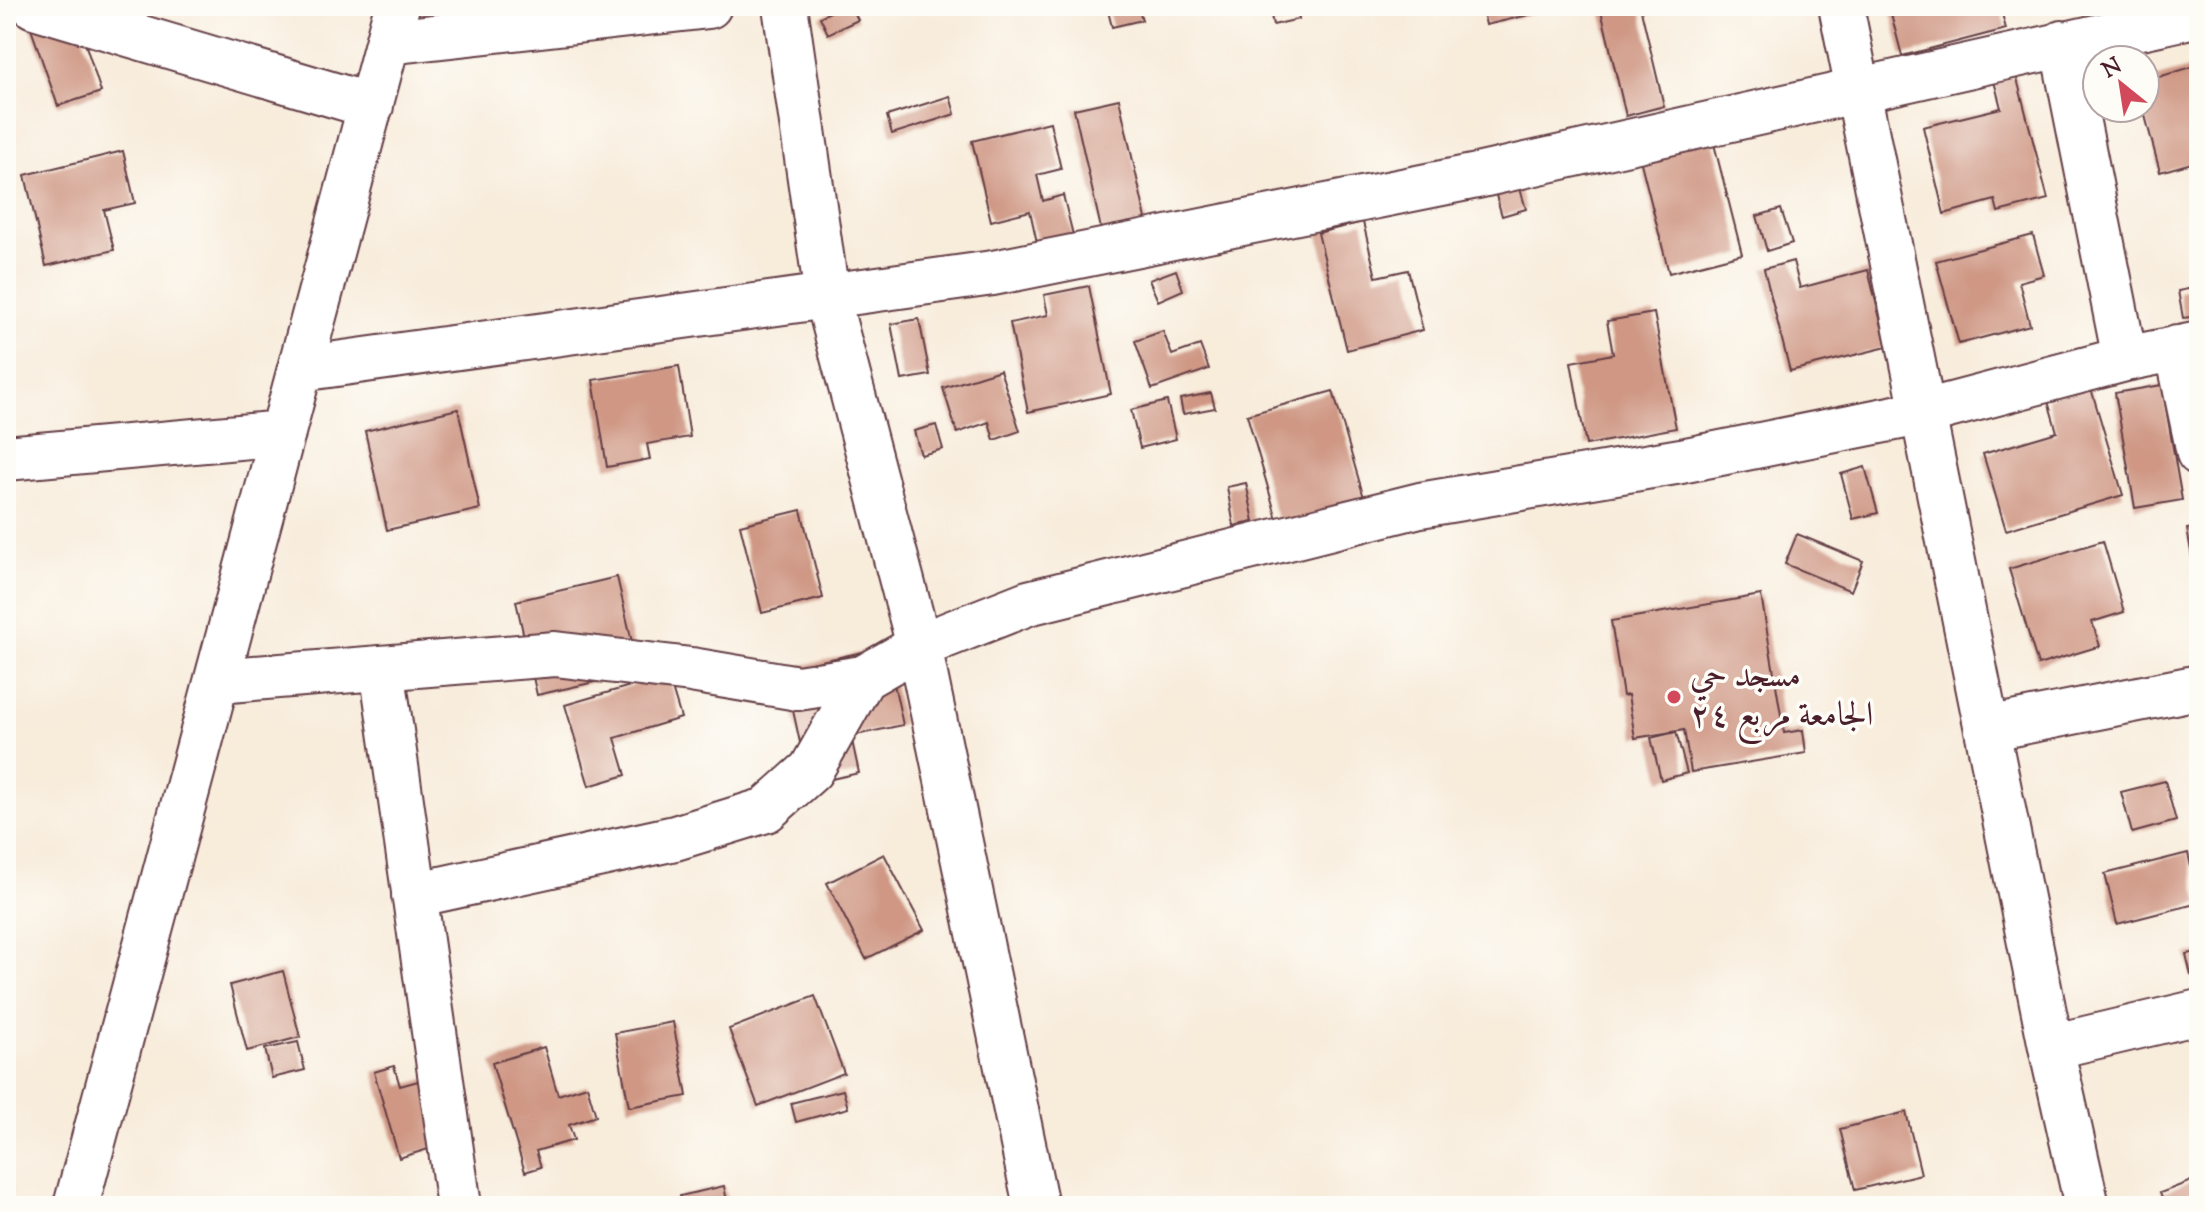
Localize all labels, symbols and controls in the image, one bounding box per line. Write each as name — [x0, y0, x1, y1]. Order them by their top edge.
north arrow — [2081, 44, 2161, 124]
text: N — [2097, 51, 2128, 88]
place label: مسجد حي الجامعة مربع ٢٤ — [1690, 653, 1874, 744]
marker: مسجد حي الجامعة مربع ٢٤ — [1665, 688, 1683, 706]

